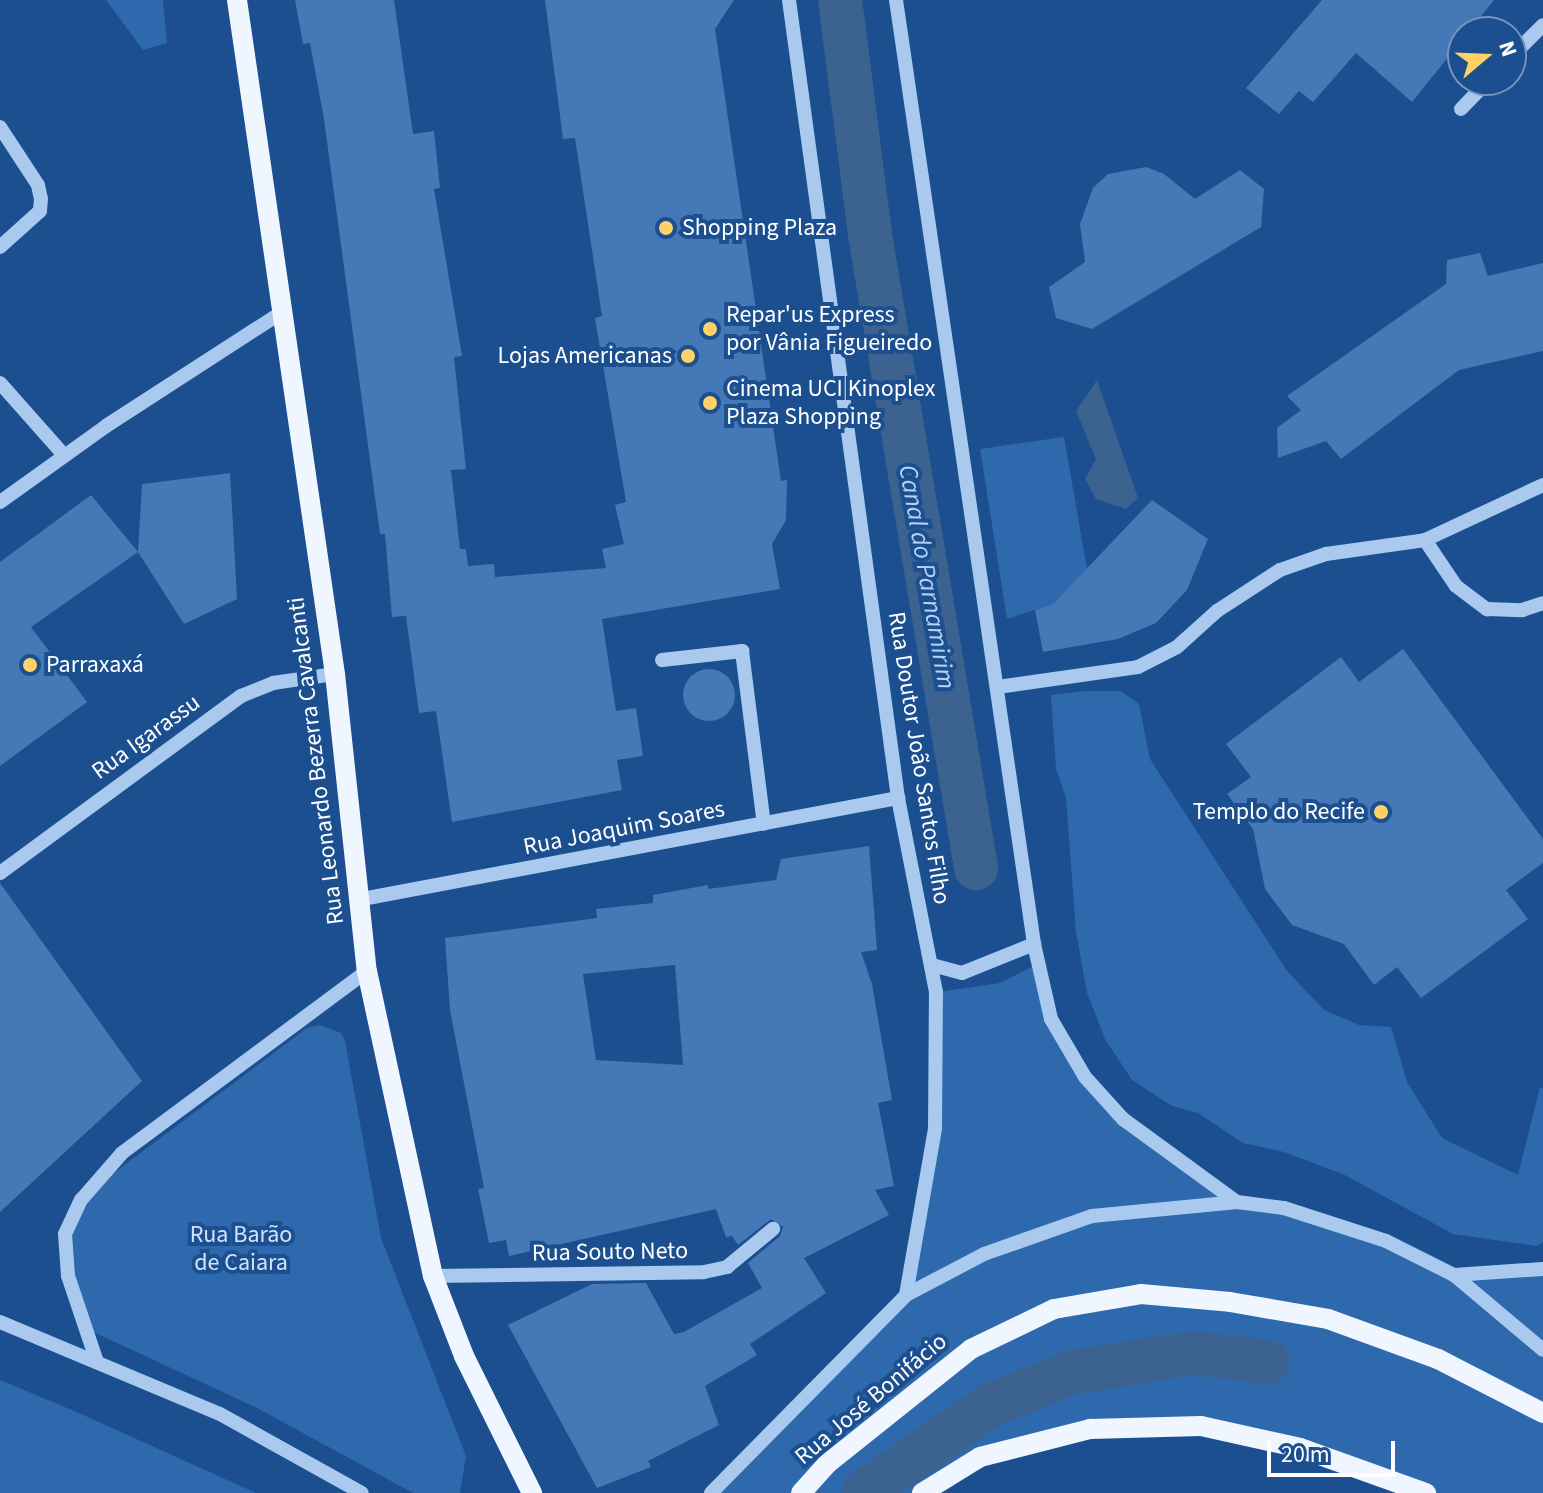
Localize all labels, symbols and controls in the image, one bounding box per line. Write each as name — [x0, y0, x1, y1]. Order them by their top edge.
north arrow — [1447, 16, 1527, 96]
text: N — [1490, 37, 1525, 61]
place label: Shopping Plaza — [682, 214, 837, 242]
marker: Shopping Plaza — [657, 219, 675, 237]
place label: Repar'us Express por Vânia Figueiredo — [726, 301, 932, 357]
marker: Repar'us Express por Vânia Figueiredo — [701, 320, 719, 338]
place label: Lojas Americanas — [498, 342, 672, 370]
marker: Lojas Americanas — [679, 347, 697, 365]
place label: Cinema UCI Kinoplex Plaza Shopping — [726, 375, 936, 431]
marker: Cinema UCI Kinoplex Plaza Shopping — [701, 394, 719, 412]
water label: Canal do Parnamirim — [892, 463, 962, 691]
street label: Rua Leonardo Bezerra Cavalcanti — [282, 596, 350, 926]
street label: Rua Doutor João Santos Filho — [882, 610, 956, 906]
place label: Parraxaxá — [46, 651, 144, 679]
marker: Parraxaxá — [21, 656, 39, 674]
street label: Rua Igarassu — [86, 688, 206, 786]
street label: Rua Joaquim Soares — [521, 794, 727, 862]
place label: Templo do Recife — [1193, 798, 1365, 826]
marker: Templo do Recife — [1372, 803, 1390, 821]
park label: Rua Barão de Caiara — [190, 1221, 292, 1277]
street label: Rua Souto Neto — [532, 1236, 688, 1268]
street label: Rua José Bonifácio — [789, 1327, 953, 1471]
scale bar — [1271, 1425, 1399, 1475]
text: 20 m — [1281, 1437, 1330, 1472]

